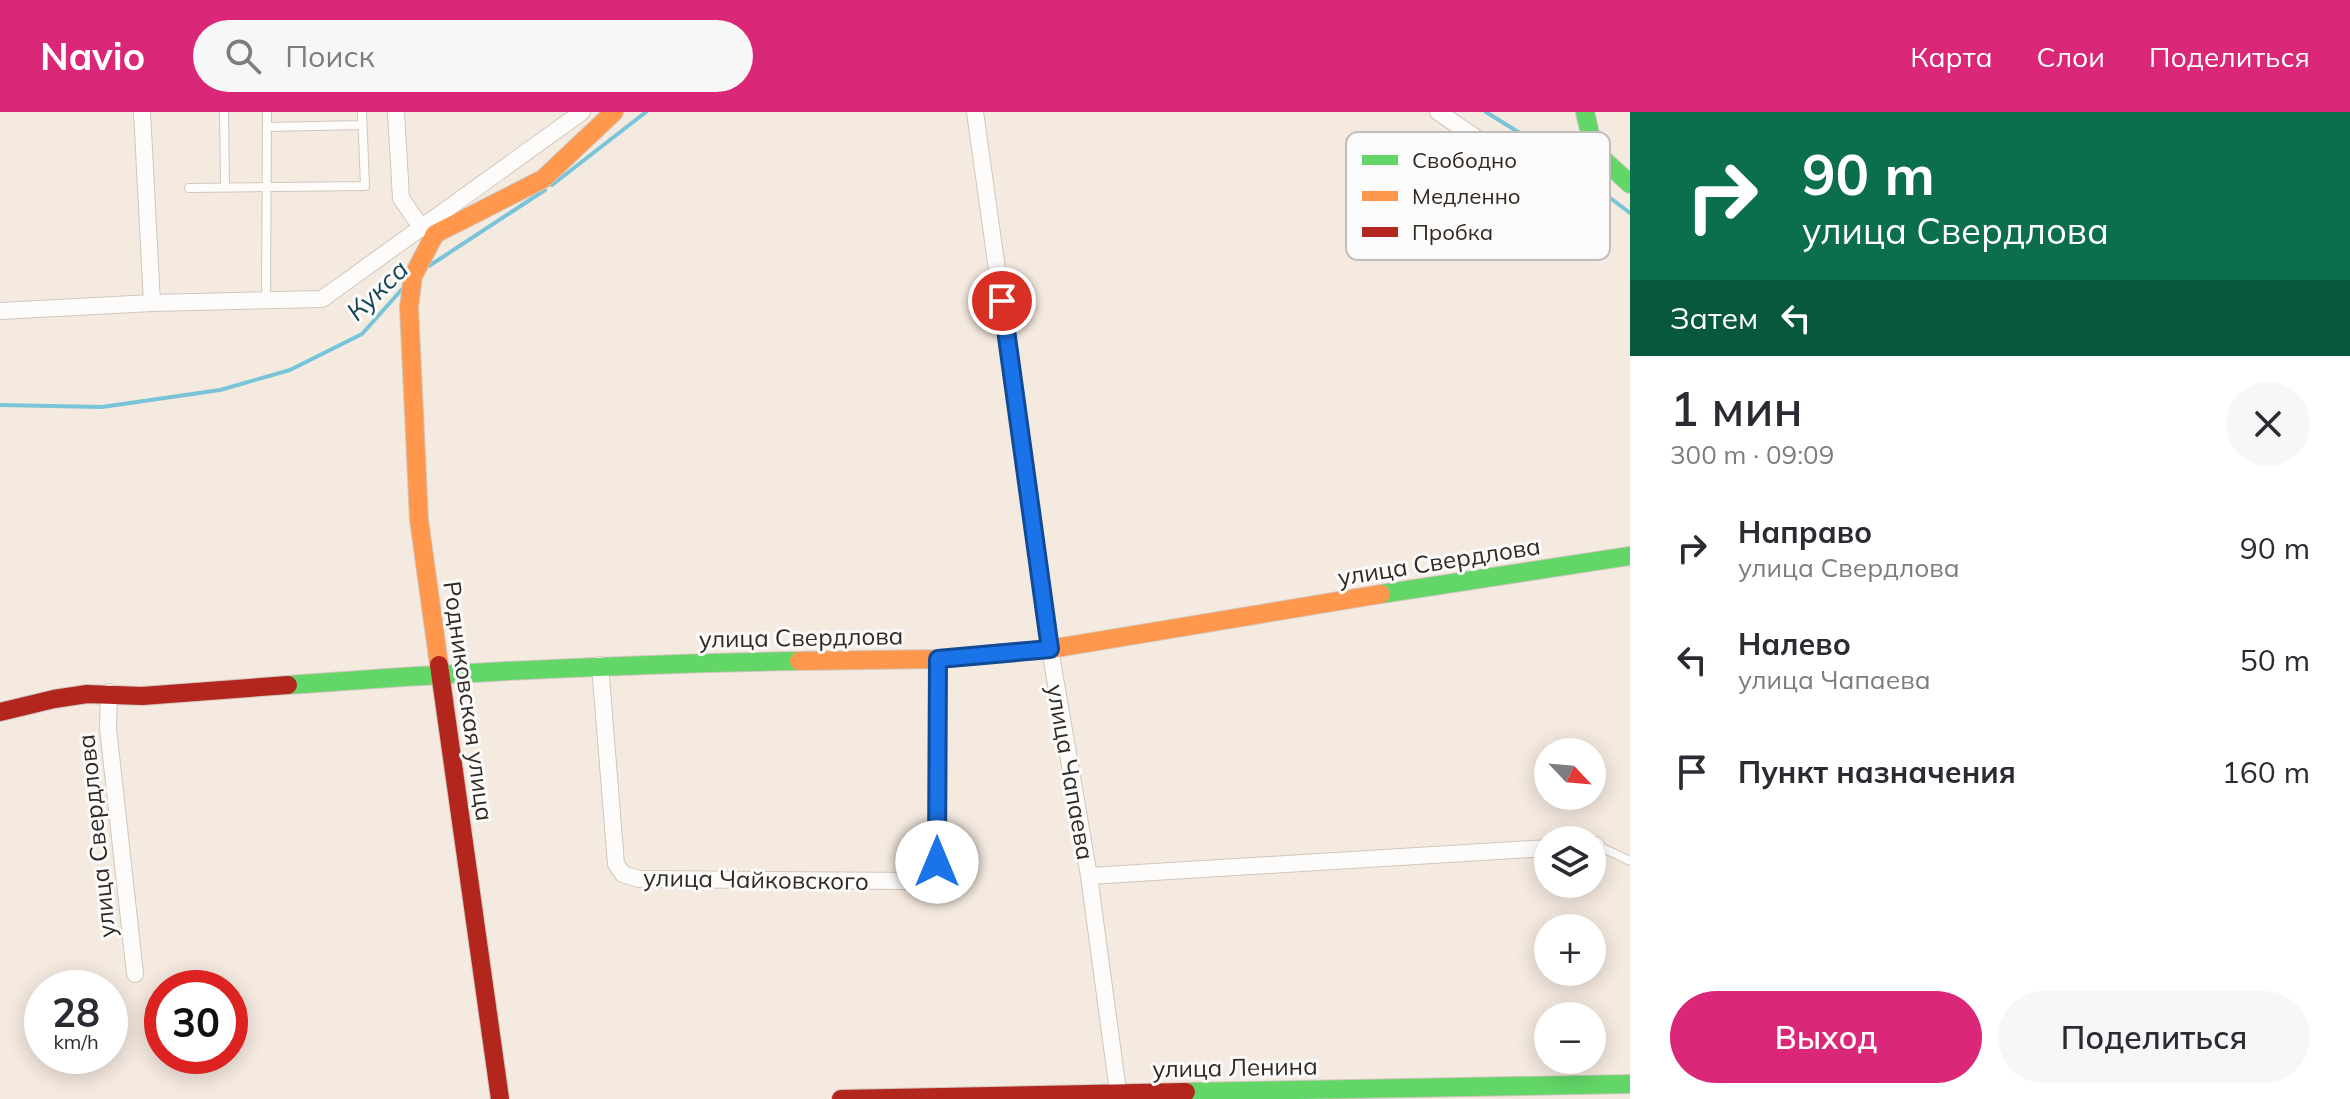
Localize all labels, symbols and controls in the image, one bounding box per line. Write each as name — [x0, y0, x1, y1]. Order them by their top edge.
search box — [193, 20, 753, 92]
text: Navio — [40, 32, 145, 80]
icon: search — [221, 34, 265, 78]
text: Поиск — [285, 37, 375, 75]
text: Карта — [1910, 39, 1993, 74]
text: Слои — [2037, 39, 2105, 74]
text: Поделиться — [2149, 39, 2310, 74]
legend — [1346, 132, 1610, 260]
text: 90 m — [1802, 139, 1935, 209]
icon: right — [1670, 144, 1774, 248]
text: Свободно — [1412, 146, 1517, 174]
text: Медленно — [1412, 182, 1521, 210]
text: улица Свердлова — [1802, 208, 2109, 253]
text: Пробка — [1412, 218, 1493, 246]
water label: Кукса — [339, 253, 415, 327]
pin — [968, 267, 1036, 335]
icon: arrive — [980, 279, 1024, 323]
icon: left — [1774, 296, 1818, 340]
text: Затем — [1670, 299, 1758, 337]
text: 1 мин — [1670, 378, 1803, 438]
button: close — [2226, 382, 2310, 466]
text: 300 m · 09:09 — [1670, 438, 1834, 471]
text: Направо — [1738, 513, 1872, 551]
icon: right — [1670, 526, 1714, 570]
text: 90 m — [2240, 529, 2310, 567]
street label: улица Свердлова — [1336, 530, 1542, 592]
text: улица Свердлова — [1738, 551, 1960, 584]
street label: Родниковская улица — [437, 579, 501, 823]
street label: улица Свердлова — [698, 620, 904, 654]
text: Налево — [1738, 625, 1851, 663]
icon: left — [1670, 638, 1714, 682]
text: 50 m — [2240, 641, 2310, 679]
text: улица Чапаева — [1738, 663, 1931, 696]
street label: улица Чапаева — [1041, 682, 1101, 862]
street label: улица Свердлова — [70, 733, 122, 939]
north arrow — [1534, 738, 1606, 810]
map controls — [1534, 738, 1606, 1074]
icon: arrive — [1670, 750, 1714, 794]
text: Пункт назначения — [1738, 753, 2016, 791]
text: 160 m — [2222, 753, 2310, 791]
position arrow — [895, 820, 979, 904]
button: layers — [1534, 826, 1606, 898]
street label: улица Чайковского — [643, 862, 869, 896]
button: + — [1534, 914, 1606, 986]
speed limit sign: 30 — [144, 970, 248, 1074]
text: 28 — [52, 987, 100, 1037]
button: Выход — [1670, 991, 1982, 1083]
button: Поделиться — [1998, 991, 2310, 1083]
button: − — [1534, 1002, 1606, 1074]
text: km/h — [53, 1029, 99, 1054]
street label: улица Ленина — [1152, 1051, 1318, 1083]

